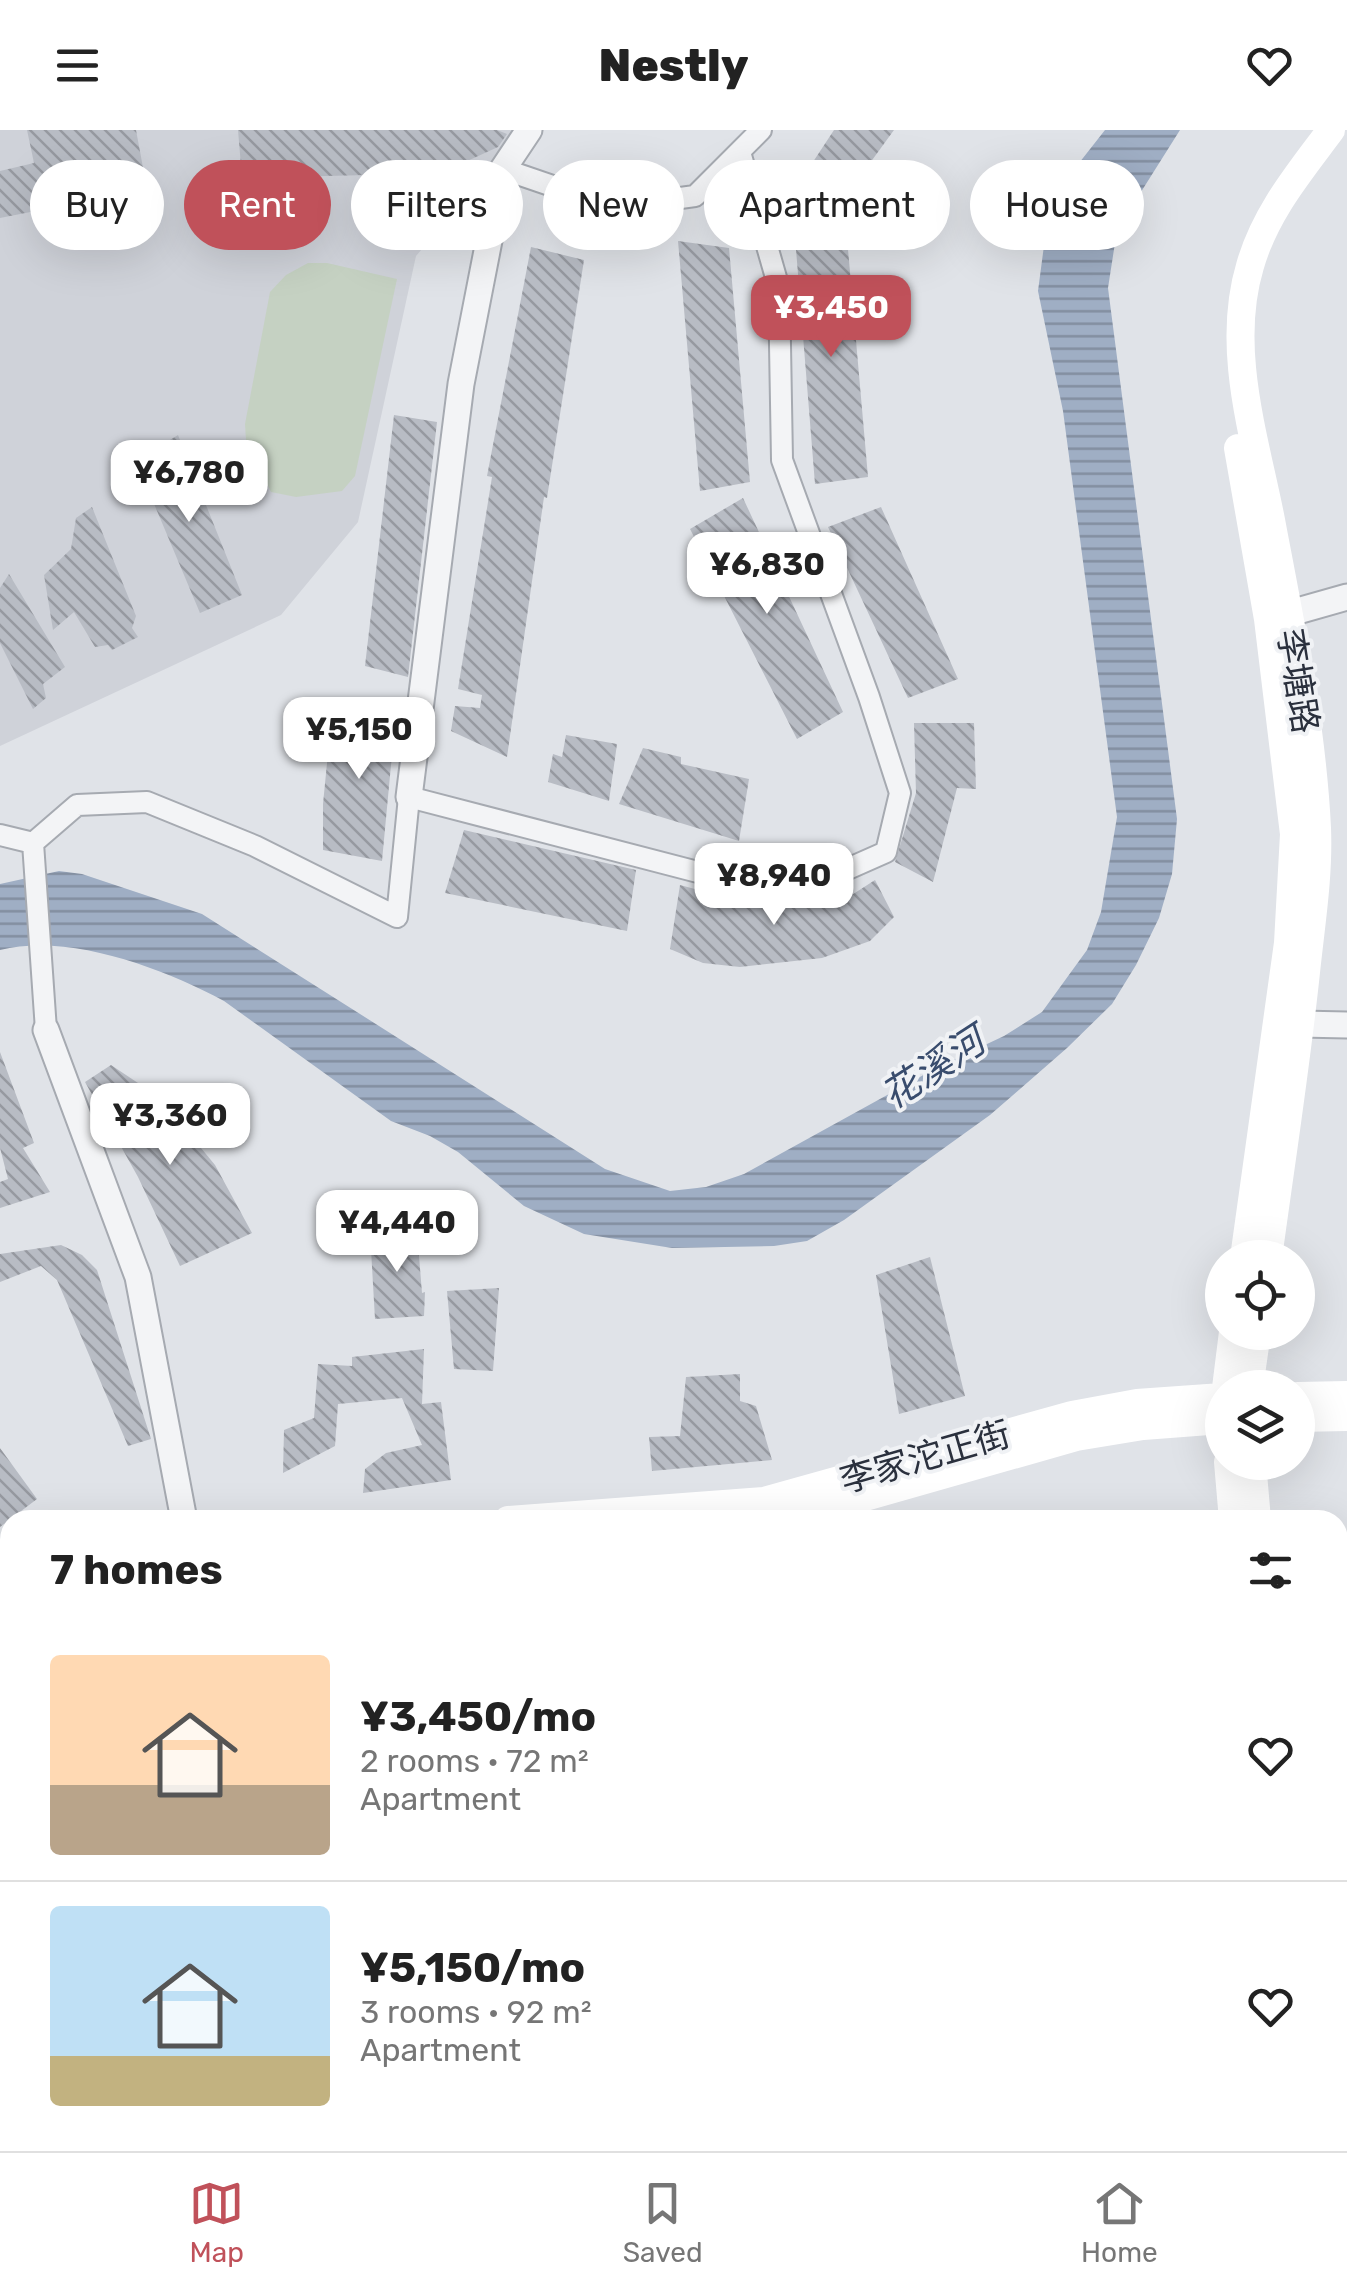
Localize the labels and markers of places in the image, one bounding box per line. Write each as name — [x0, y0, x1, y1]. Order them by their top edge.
pin: ¥3,450 — [750, 275, 912, 360]
pin: ¥6,780 — [108, 440, 270, 525]
pin: ¥6,830 — [686, 532, 848, 617]
pin: ¥5,150 — [278, 697, 440, 782]
pin: ¥8,940 — [693, 843, 855, 928]
pin: ¥3,360 — [89, 1083, 251, 1168]
pin: ¥4,440 — [316, 1190, 478, 1275]

